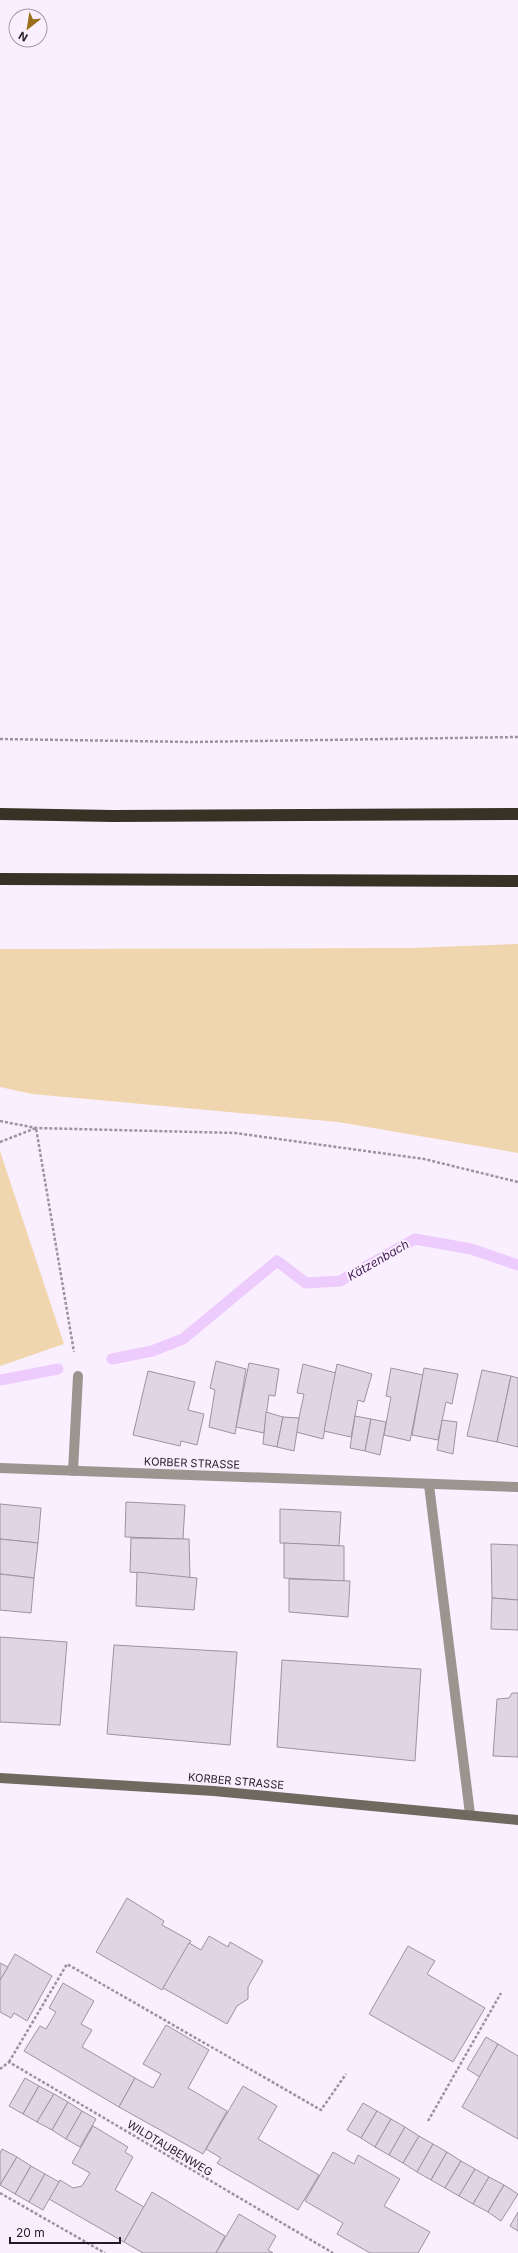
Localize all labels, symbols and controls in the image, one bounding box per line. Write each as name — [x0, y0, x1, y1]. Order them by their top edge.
north arrow — [8, 8, 48, 48]
text: N — [16, 29, 30, 45]
water label: Kätzenbach — [345, 1236, 411, 1284]
street label: KORBER STRASSE — [144, 1454, 240, 1472]
street label: KORBER STRASSE — [188, 1770, 284, 1792]
street label: WILDTAUBENWEG — [125, 2117, 215, 2179]
scale bar — [10, 2219, 120, 2245]
text: 20 m — [16, 2225, 45, 2240]

